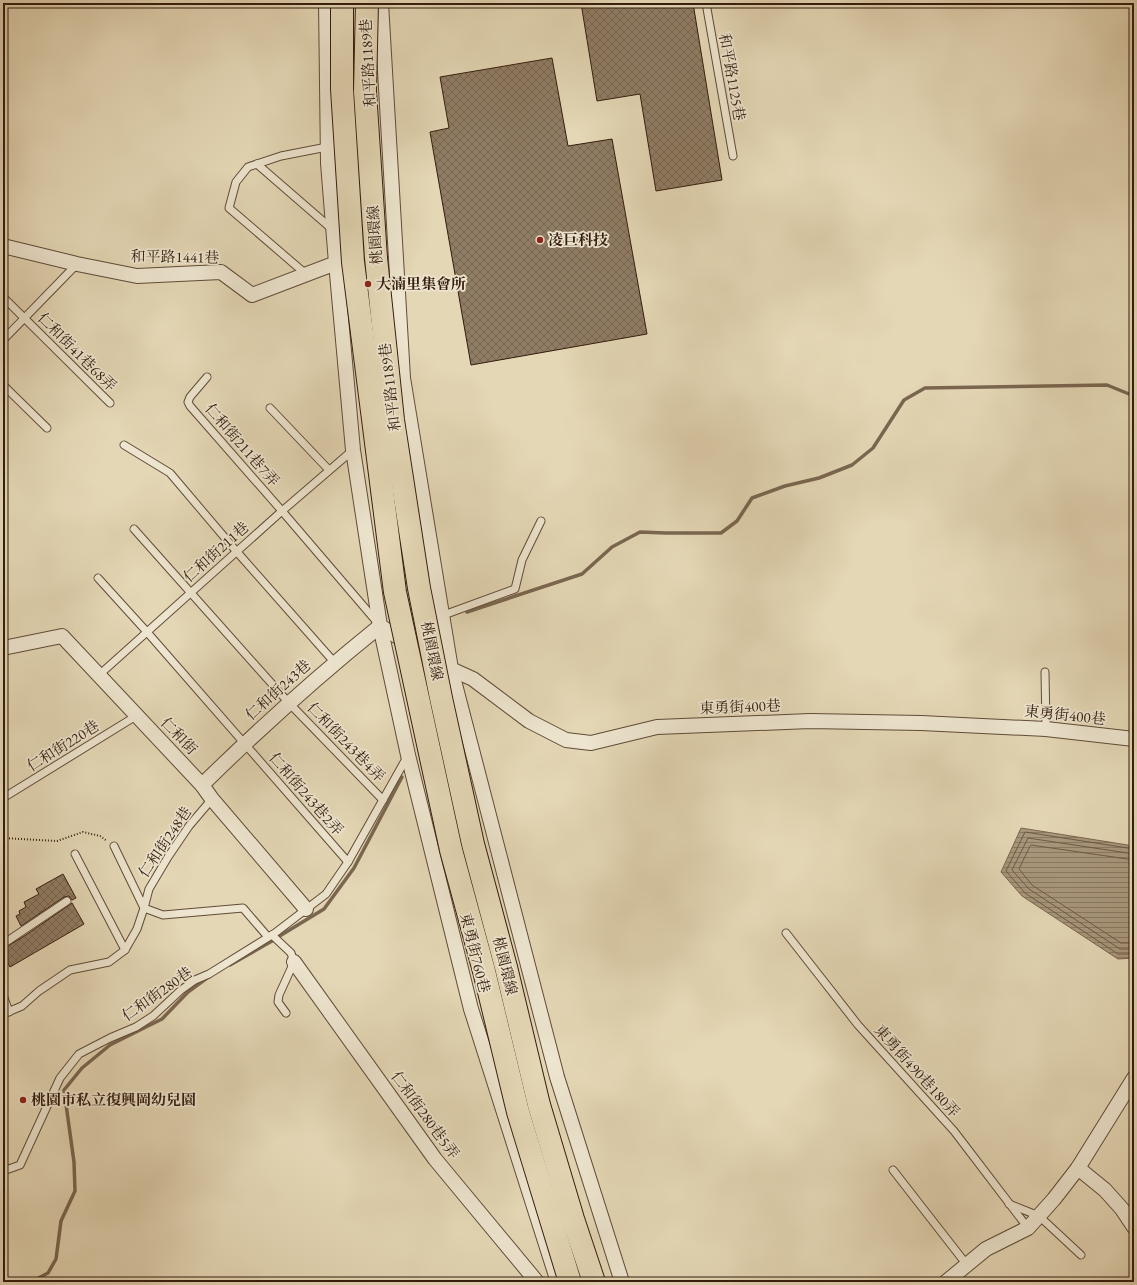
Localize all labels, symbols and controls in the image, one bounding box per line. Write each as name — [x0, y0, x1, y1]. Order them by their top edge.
street label: 和平路1189巷 — [356, 18, 379, 108]
street label: 和平路1125巷 — [715, 32, 750, 122]
street label: 桃園環線 — [363, 204, 386, 266]
place label: 凌巨科技 — [548, 230, 608, 249]
marker: 凌巨科技 — [535, 235, 545, 245]
street label: 和平路1441巷 — [130, 246, 220, 267]
place label: 大湳里集會所 — [376, 274, 466, 293]
marker: 大湳里集會所 — [363, 279, 373, 289]
street label: 仁和街41巷68弄 — [34, 308, 121, 395]
street label: 和平路1189巷 — [375, 342, 404, 432]
street label: 仁和街211巷7弄 — [201, 399, 284, 490]
street label: 仁和街211巷 — [179, 517, 252, 586]
street label: 桃園環線 — [417, 620, 448, 682]
street label: 仁和街243巷 — [241, 655, 314, 724]
street label: 東勇街400巷 — [699, 696, 781, 717]
street label: 仁和街243巷4弄 — [303, 698, 389, 786]
street label: 東勇街400巷 — [1023, 701, 1107, 728]
street label: 仁和街 — [157, 713, 202, 758]
street label: 仁和街220巷 — [23, 716, 102, 775]
street label: 仁和街243巷2弄 — [265, 748, 348, 839]
street label: 仁和街248巷 — [134, 803, 195, 881]
street label: 東勇街760巷 — [456, 911, 495, 995]
street label: 桃園環線 — [489, 934, 522, 997]
street label: 仁和街280巷 — [118, 962, 196, 1025]
street label: 東勇街490巷180弄 — [871, 1020, 964, 1121]
street label: 仁和街280巷5弄 — [387, 1067, 464, 1162]
place label: 桃園市私立復興岡幼兒園 — [31, 1090, 196, 1109]
marker: 桃園市私立復興岡幼兒園 — [18, 1095, 28, 1105]

